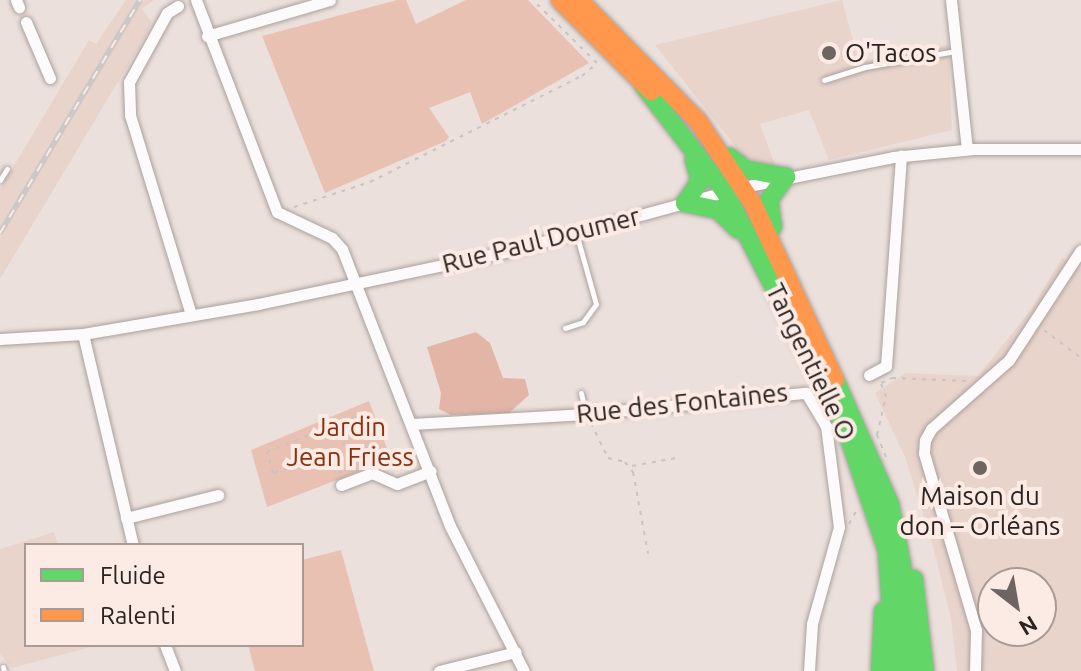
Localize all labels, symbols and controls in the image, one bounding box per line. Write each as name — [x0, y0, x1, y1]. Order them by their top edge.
place label: O'Tacos — [845, 37, 936, 69]
marker: O'Tacos — [820, 44, 838, 62]
street label: Rue Paul Doumer — [439, 200, 643, 280]
street label: Tangentielle O — [760, 278, 862, 446]
street label: Rue des Fontaines — [575, 376, 789, 430]
park label: Jardin Jean Friess — [286, 411, 414, 472]
marker: Maison du don – Orléans — [971, 459, 989, 477]
place label: Maison du don – Orléans — [900, 480, 1060, 542]
legend — [24, 543, 304, 647]
text: Fluide — [100, 562, 166, 589]
north arrow — [977, 567, 1057, 647]
text: Ralenti — [100, 602, 176, 629]
text: N — [1015, 611, 1042, 641]

